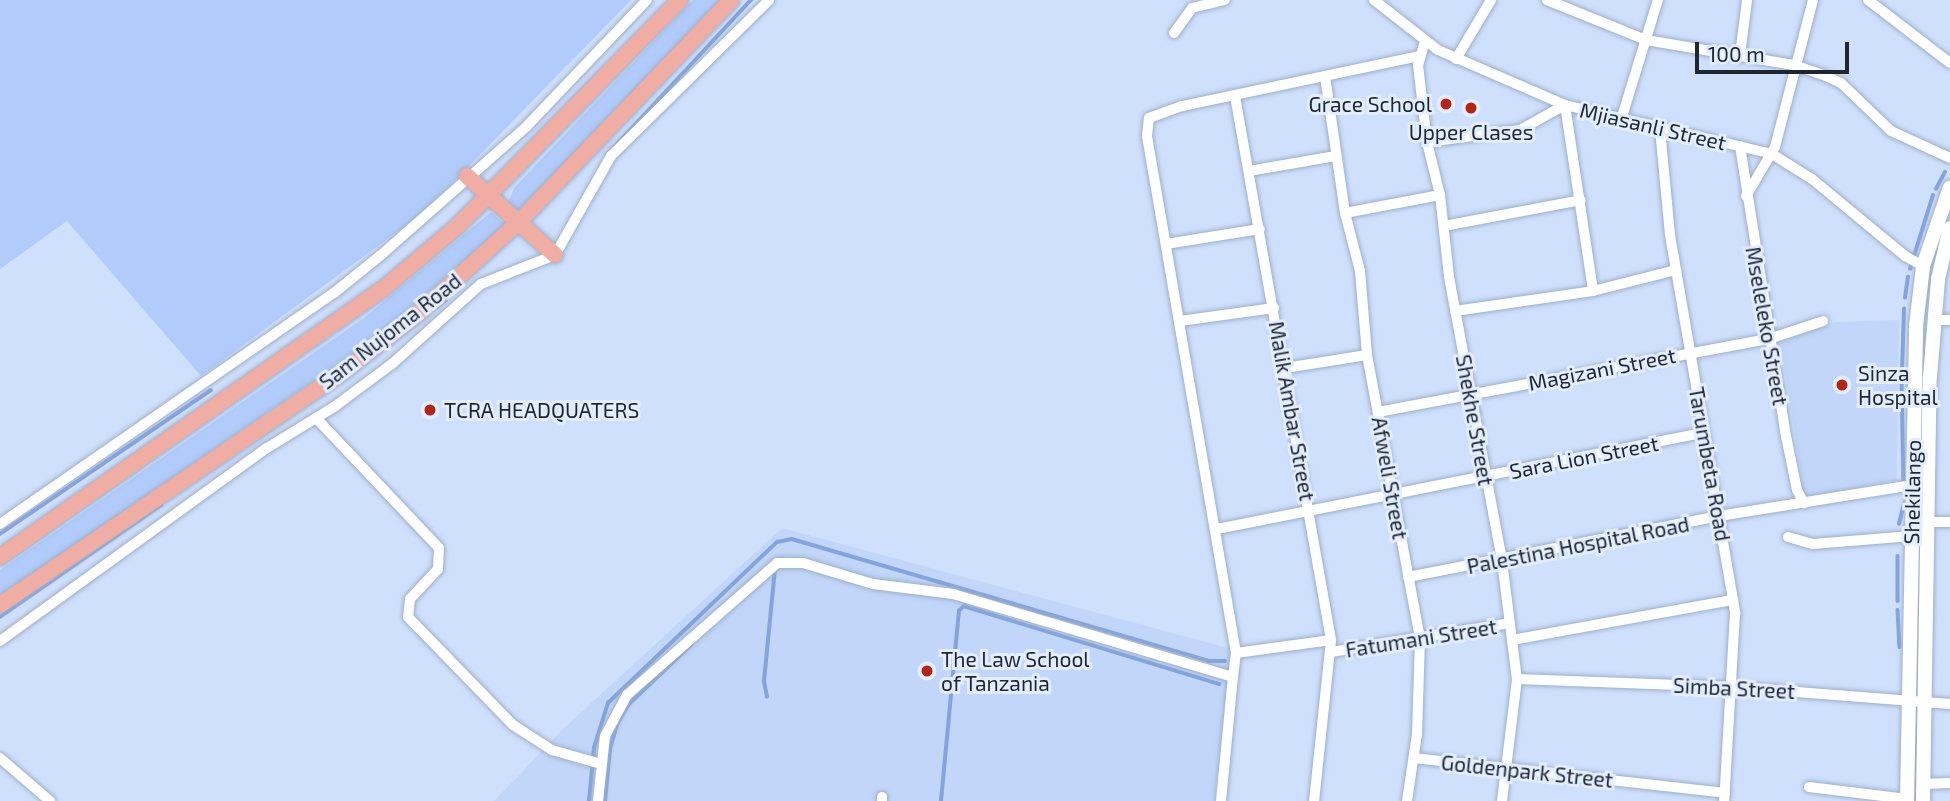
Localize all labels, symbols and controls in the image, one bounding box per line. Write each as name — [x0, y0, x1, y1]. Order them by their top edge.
scale bar — [1698, 28, 1852, 72]
text: 100 m — [1708, 41, 1765, 66]
place label: Grace School — [1308, 91, 1432, 117]
marker: Grace School — [1438, 96, 1454, 112]
street label: Mjiasanli Street — [1577, 97, 1729, 155]
marker: Upper Clases — [1463, 100, 1479, 116]
place label: Upper Clases — [1408, 119, 1534, 145]
street label: Mseleleko Street — [1741, 245, 1793, 407]
street label: Sam Nujoma Road — [314, 268, 466, 394]
street label: Malik Ambar Street — [1264, 319, 1320, 503]
street label: Magizani Street — [1526, 342, 1678, 396]
street label: Shekhe Street — [1451, 353, 1499, 487]
place label: Sinza Hospital — [1858, 360, 1938, 410]
marker: Sinza Hospital — [1832, 375, 1852, 395]
street label: Tarumbeta Road — [1684, 385, 1736, 543]
place label: TCRA HEADQUATERS — [444, 397, 640, 423]
marker: TCRA HEADQUATERS — [422, 402, 438, 418]
street label: Afweli Street — [1367, 415, 1413, 541]
street label: Sara Lion Street — [1507, 430, 1661, 484]
street label: Shekilango — [1898, 439, 1926, 545]
street label: Palestina Hospital Road — [1464, 511, 1692, 579]
street label: Fatumani Street — [1344, 614, 1498, 662]
place label: The Law School of Tanzania — [941, 646, 1090, 696]
marker: The Law School of Tanzania — [919, 663, 935, 679]
street label: Simba Street — [1672, 672, 1796, 704]
street label: Goldenpark Street — [1440, 749, 1614, 793]

